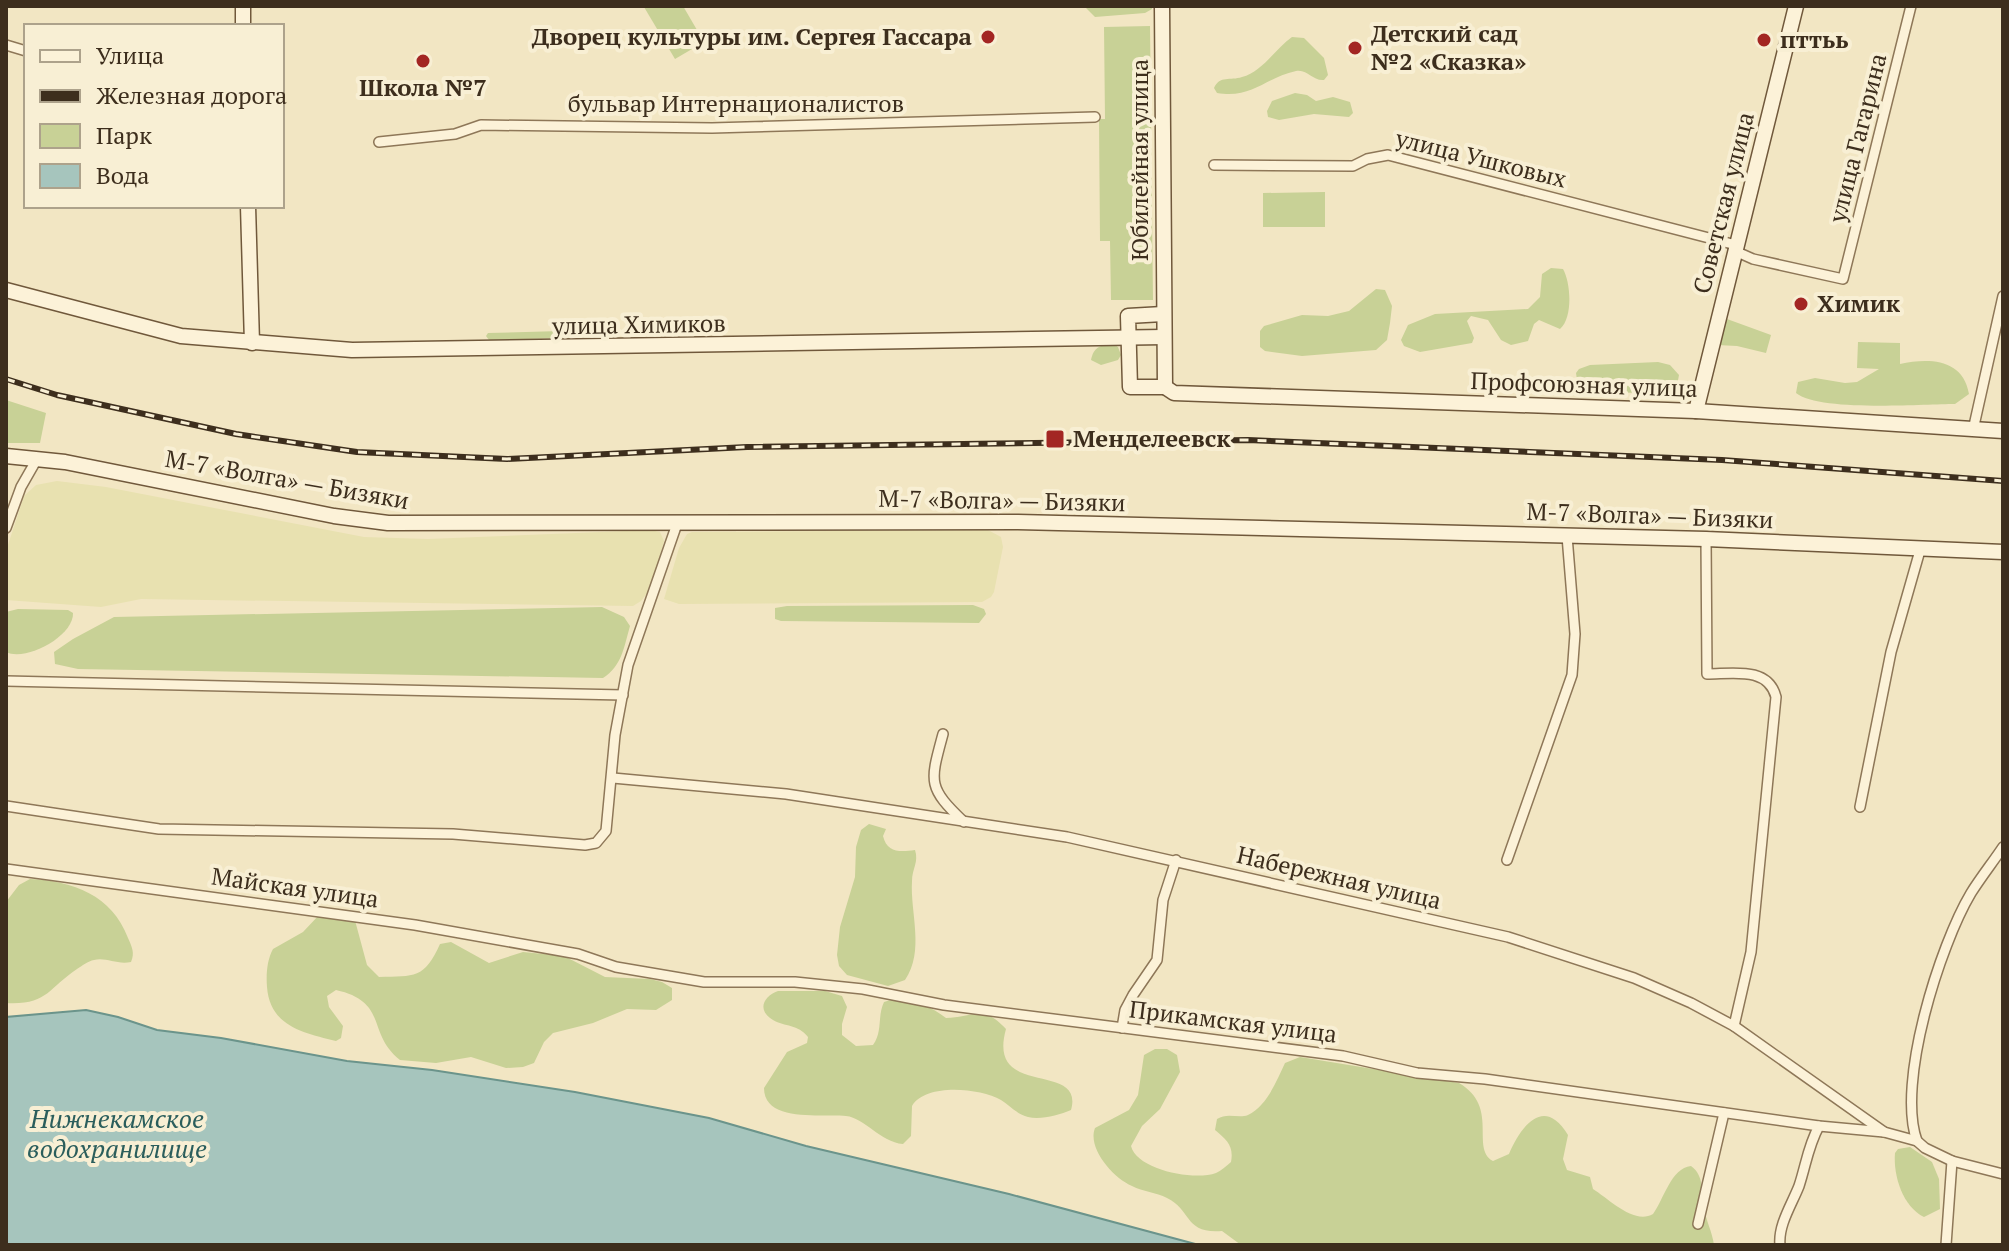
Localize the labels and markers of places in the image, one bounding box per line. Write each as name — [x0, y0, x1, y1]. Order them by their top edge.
place label: Детский сад №2 «Сказка» — [1371, 17, 1526, 77]
place label: Дворец культуры им. Сергея Гассара — [532, 20, 973, 52]
place label: пттьь — [1780, 23, 1849, 55]
marker: Дворец культуры им. Сергея Гассара — [979, 28, 997, 46]
marker: пттьь — [1755, 31, 1773, 49]
marker: Детский сад №2 «Сказка» — [1346, 39, 1364, 57]
marker: Школа №7 — [414, 52, 432, 70]
place label: Школа №7 — [359, 71, 487, 103]
place label: Химик — [1817, 287, 1901, 319]
marker: Химик — [1792, 295, 1810, 313]
place label: Менделеевск — [1073, 422, 1231, 454]
marker: Менделеевск — [1044, 428, 1066, 450]

